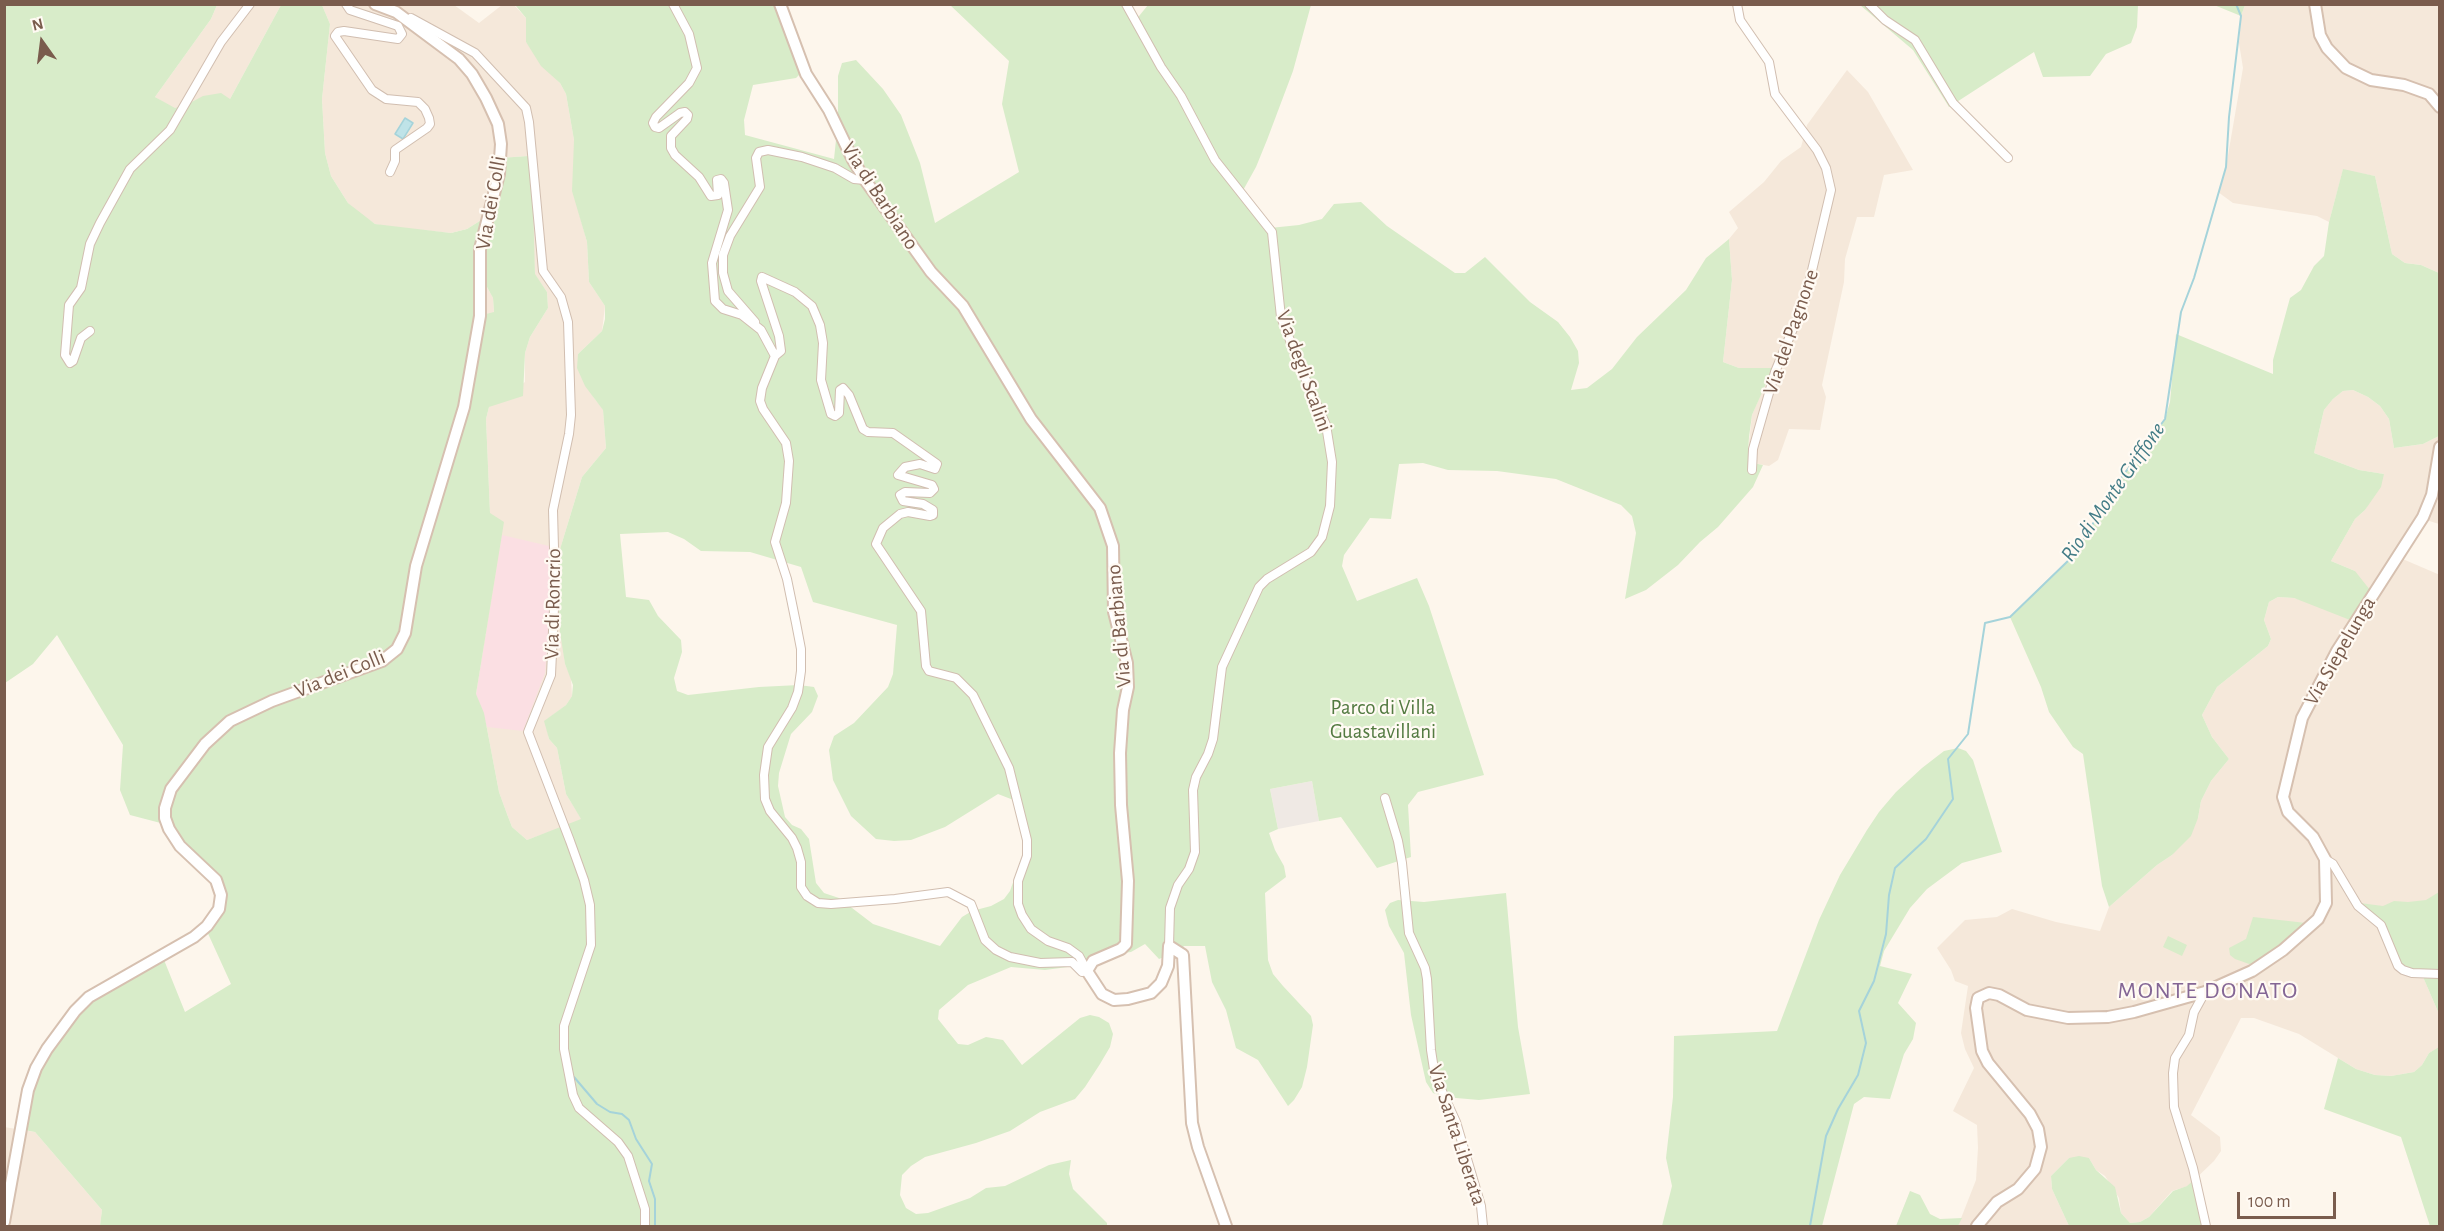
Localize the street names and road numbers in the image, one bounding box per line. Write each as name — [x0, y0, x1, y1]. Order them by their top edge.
street label: Via di Barbiano — [836, 137, 924, 255]
street label: Via dei Colli — [470, 154, 512, 252]
street label: Via del Pagnone — [1758, 266, 1824, 398]
street label: Via degli Scalini — [1270, 307, 1338, 435]
street label: Via di Roncrio — [539, 548, 567, 660]
street label: Via di Barbiano — [1101, 563, 1137, 689]
street label: Via Siepelunga — [2299, 592, 2381, 710]
street label: Via dei Colli — [291, 644, 389, 704]
street label: Via Santa Liberata — [1422, 1061, 1492, 1209]

